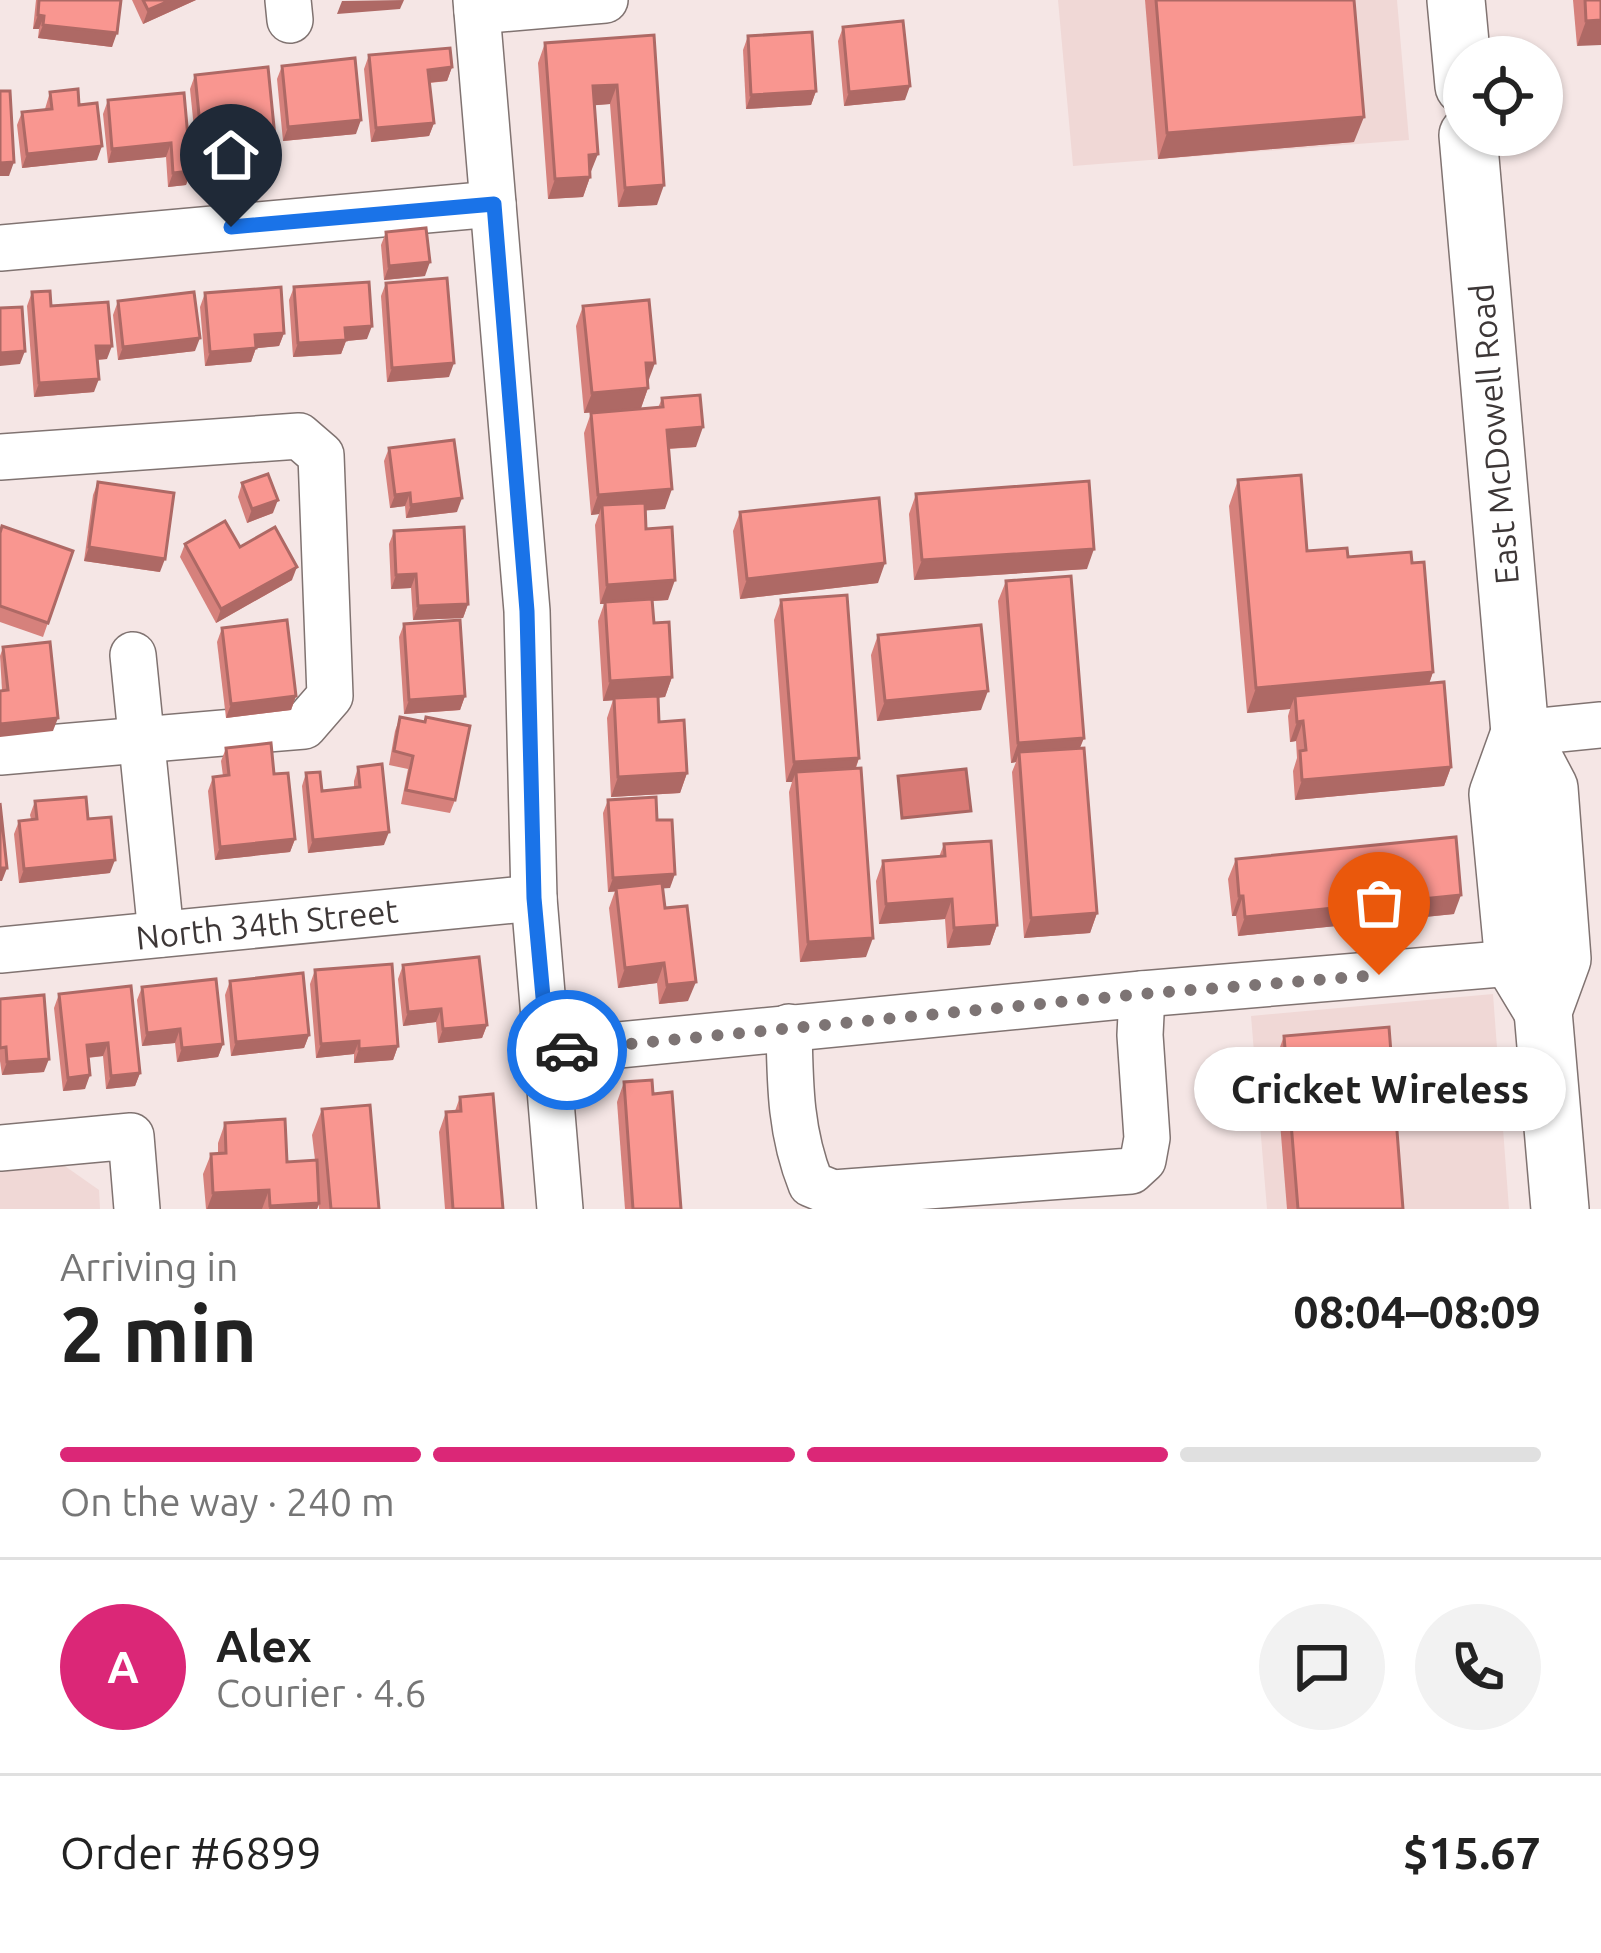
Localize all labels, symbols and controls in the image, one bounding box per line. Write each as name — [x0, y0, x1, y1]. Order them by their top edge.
map controls — [1443, 36, 1563, 156]
button: locate — [1443, 36, 1563, 156]
pin — [180, 104, 282, 227]
icon: home — [198, 122, 264, 188]
street label: East McDowell Road — [1462, 282, 1525, 586]
pin — [1328, 852, 1430, 975]
icon: bag — [1346, 870, 1412, 936]
street label: North 34th Street — [134, 891, 400, 956]
courier — [507, 990, 627, 1110]
icon: car — [534, 1017, 600, 1083]
callout: Cricket Wireless — [1193, 1047, 1565, 1131]
text: Cricket Wireless — [1231, 1067, 1529, 1110]
text: Arriving in — [60, 1245, 238, 1288]
text: 08:04–08:09 — [1293, 1286, 1541, 1337]
text: 2 min — [60, 1289, 257, 1377]
text: On the way · 240 m — [60, 1480, 395, 1523]
button: chat — [1259, 1604, 1385, 1730]
button: phone — [1415, 1604, 1541, 1730]
text: Alex — [216, 1620, 312, 1671]
text: A — [107, 1641, 139, 1692]
text: Courier · 4.6 — [216, 1671, 427, 1714]
text: Order #6899 — [60, 1827, 322, 1878]
text: $15.67 — [1403, 1827, 1541, 1878]

